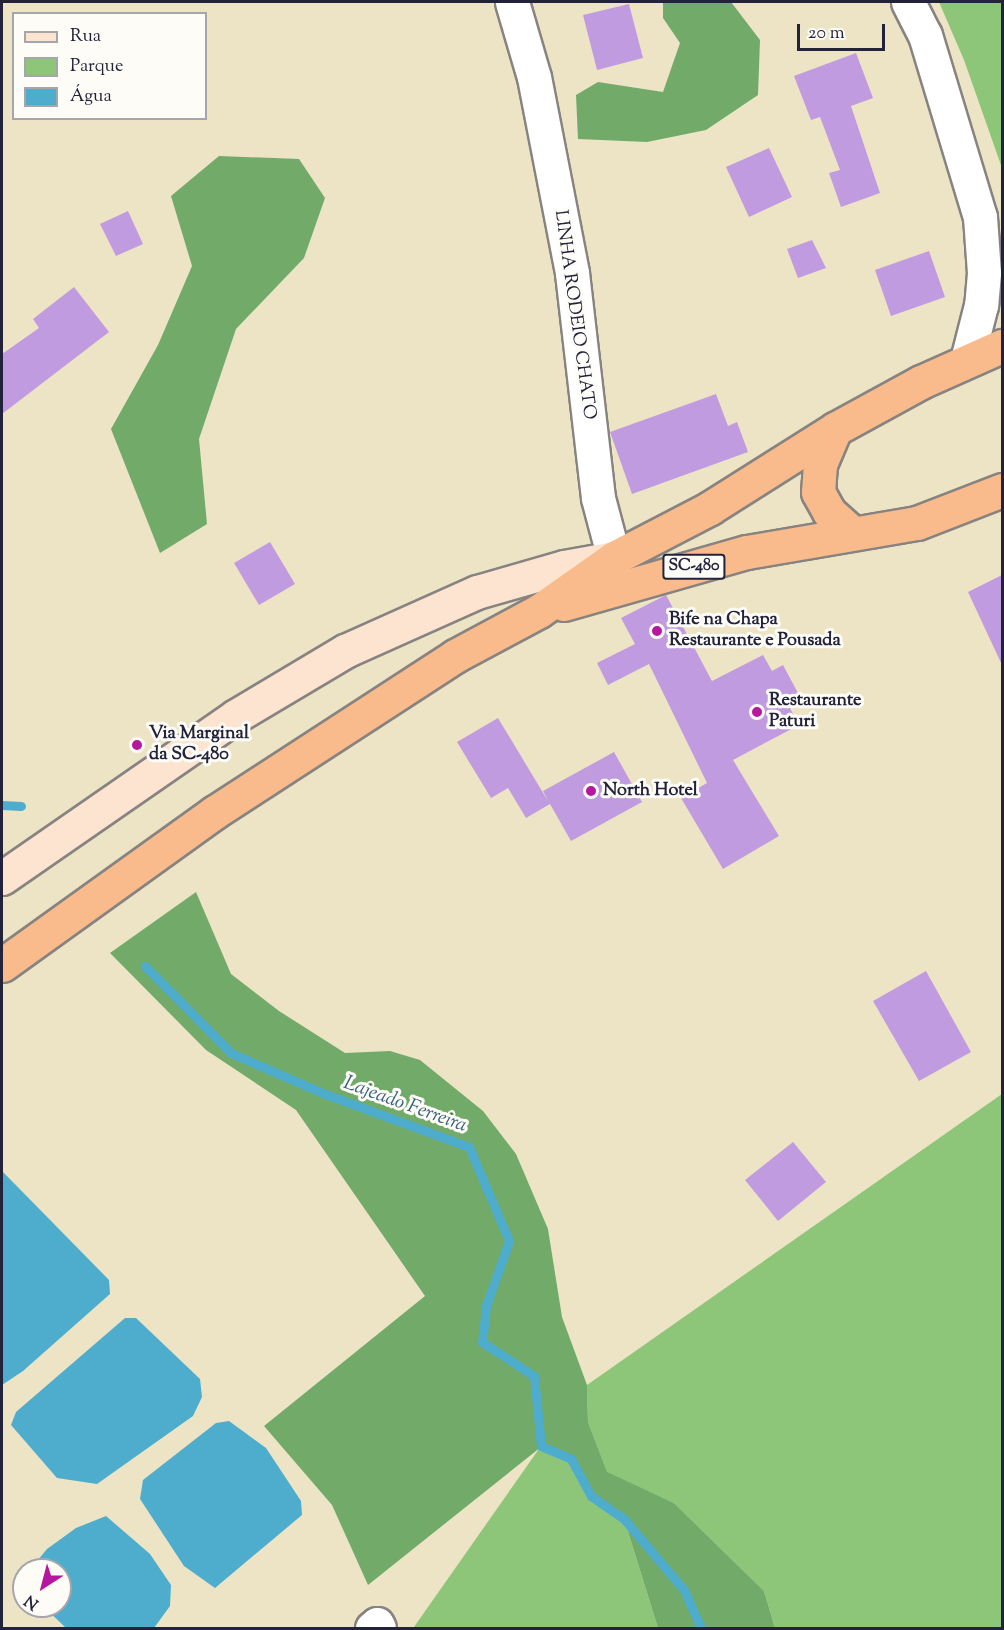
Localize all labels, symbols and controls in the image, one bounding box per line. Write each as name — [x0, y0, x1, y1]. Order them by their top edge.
legend — [12, 12, 207, 120]
scale bar — [800, 12, 888, 50]
text: 20 m — [808, 21, 845, 47]
text: Rua — [70, 24, 101, 50]
text: Parque — [70, 54, 123, 80]
text: Água — [70, 84, 112, 110]
street label: LINHA RODEIO CHATO — [549, 209, 599, 421]
road number: SC-480 — [661, 554, 727, 580]
place label: Bife na Chapa Restaurante e Pousada — [669, 610, 841, 652]
marker: Bife na Chapa Restaurante e Pousada — [650, 624, 664, 638]
place label: Restaurante Paturi — [769, 691, 861, 734]
marker: Restaurante Paturi — [750, 705, 764, 719]
place label: Via Marginal da SC-480 — [149, 724, 249, 766]
marker: Via Marginal da SC-480 — [130, 738, 144, 752]
place label: North Hotel — [603, 780, 698, 802]
marker: North Hotel — [584, 784, 598, 798]
water label: Lajeado Ferreira — [340, 1072, 470, 1138]
north arrow — [12, 1558, 72, 1618]
text: N — [20, 1588, 44, 1614]

